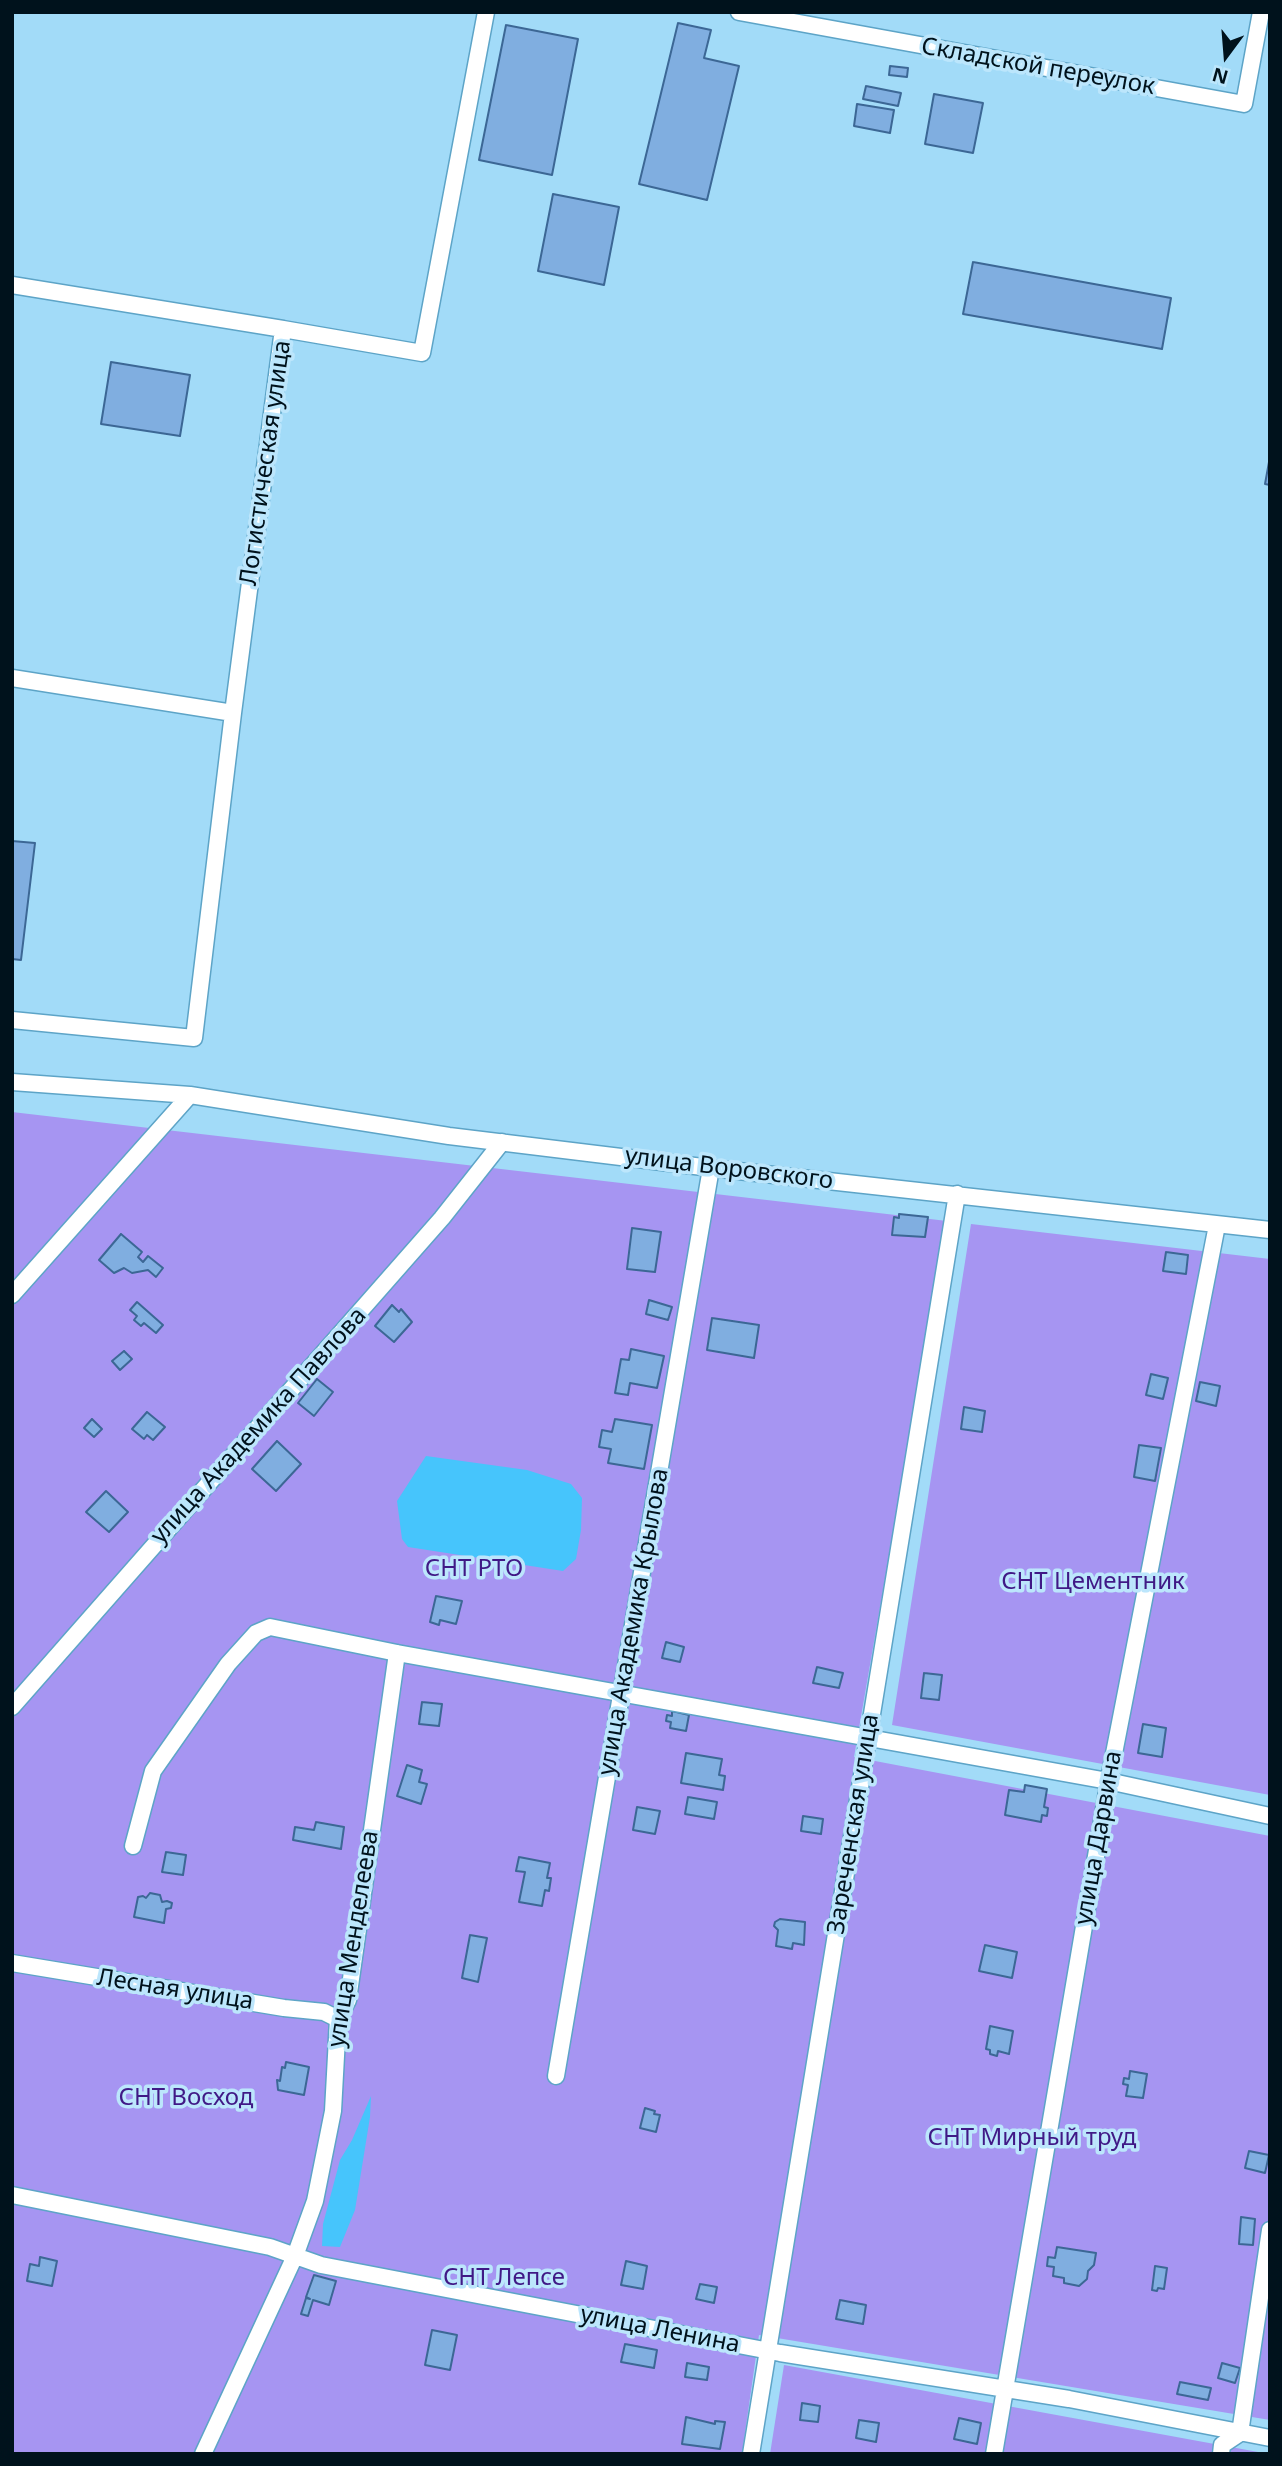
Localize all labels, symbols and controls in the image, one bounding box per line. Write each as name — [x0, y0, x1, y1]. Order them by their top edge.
north arrow — [1191, 21, 1261, 91]
street label: Складской переулок — [919, 32, 1157, 102]
text: N — [1209, 62, 1231, 91]
street label: Логистическая улица — [235, 339, 297, 587]
street label: улица Воровского — [623, 1142, 835, 1196]
street label: улица Академика Павлова — [145, 1302, 373, 1550]
street label: улица Академика Крылова — [593, 1466, 675, 1778]
park label: СНТ РТО — [425, 1555, 523, 1583]
park label: СНТ Цементник — [1001, 1568, 1185, 1596]
street label: Зареченская улица — [822, 1712, 886, 1936]
street label: улица Дарвина — [1070, 1749, 1128, 1927]
street label: улица Менделеева — [323, 1828, 385, 2050]
street label: Лесная улица — [95, 1963, 255, 2017]
park label: СНТ Восход — [119, 2084, 253, 2112]
park label: СНТ Мирный труд — [928, 2124, 1136, 2152]
park label: СНТ Лепсе — [443, 2264, 565, 2292]
street label: улица Ленина — [578, 2300, 742, 2360]

